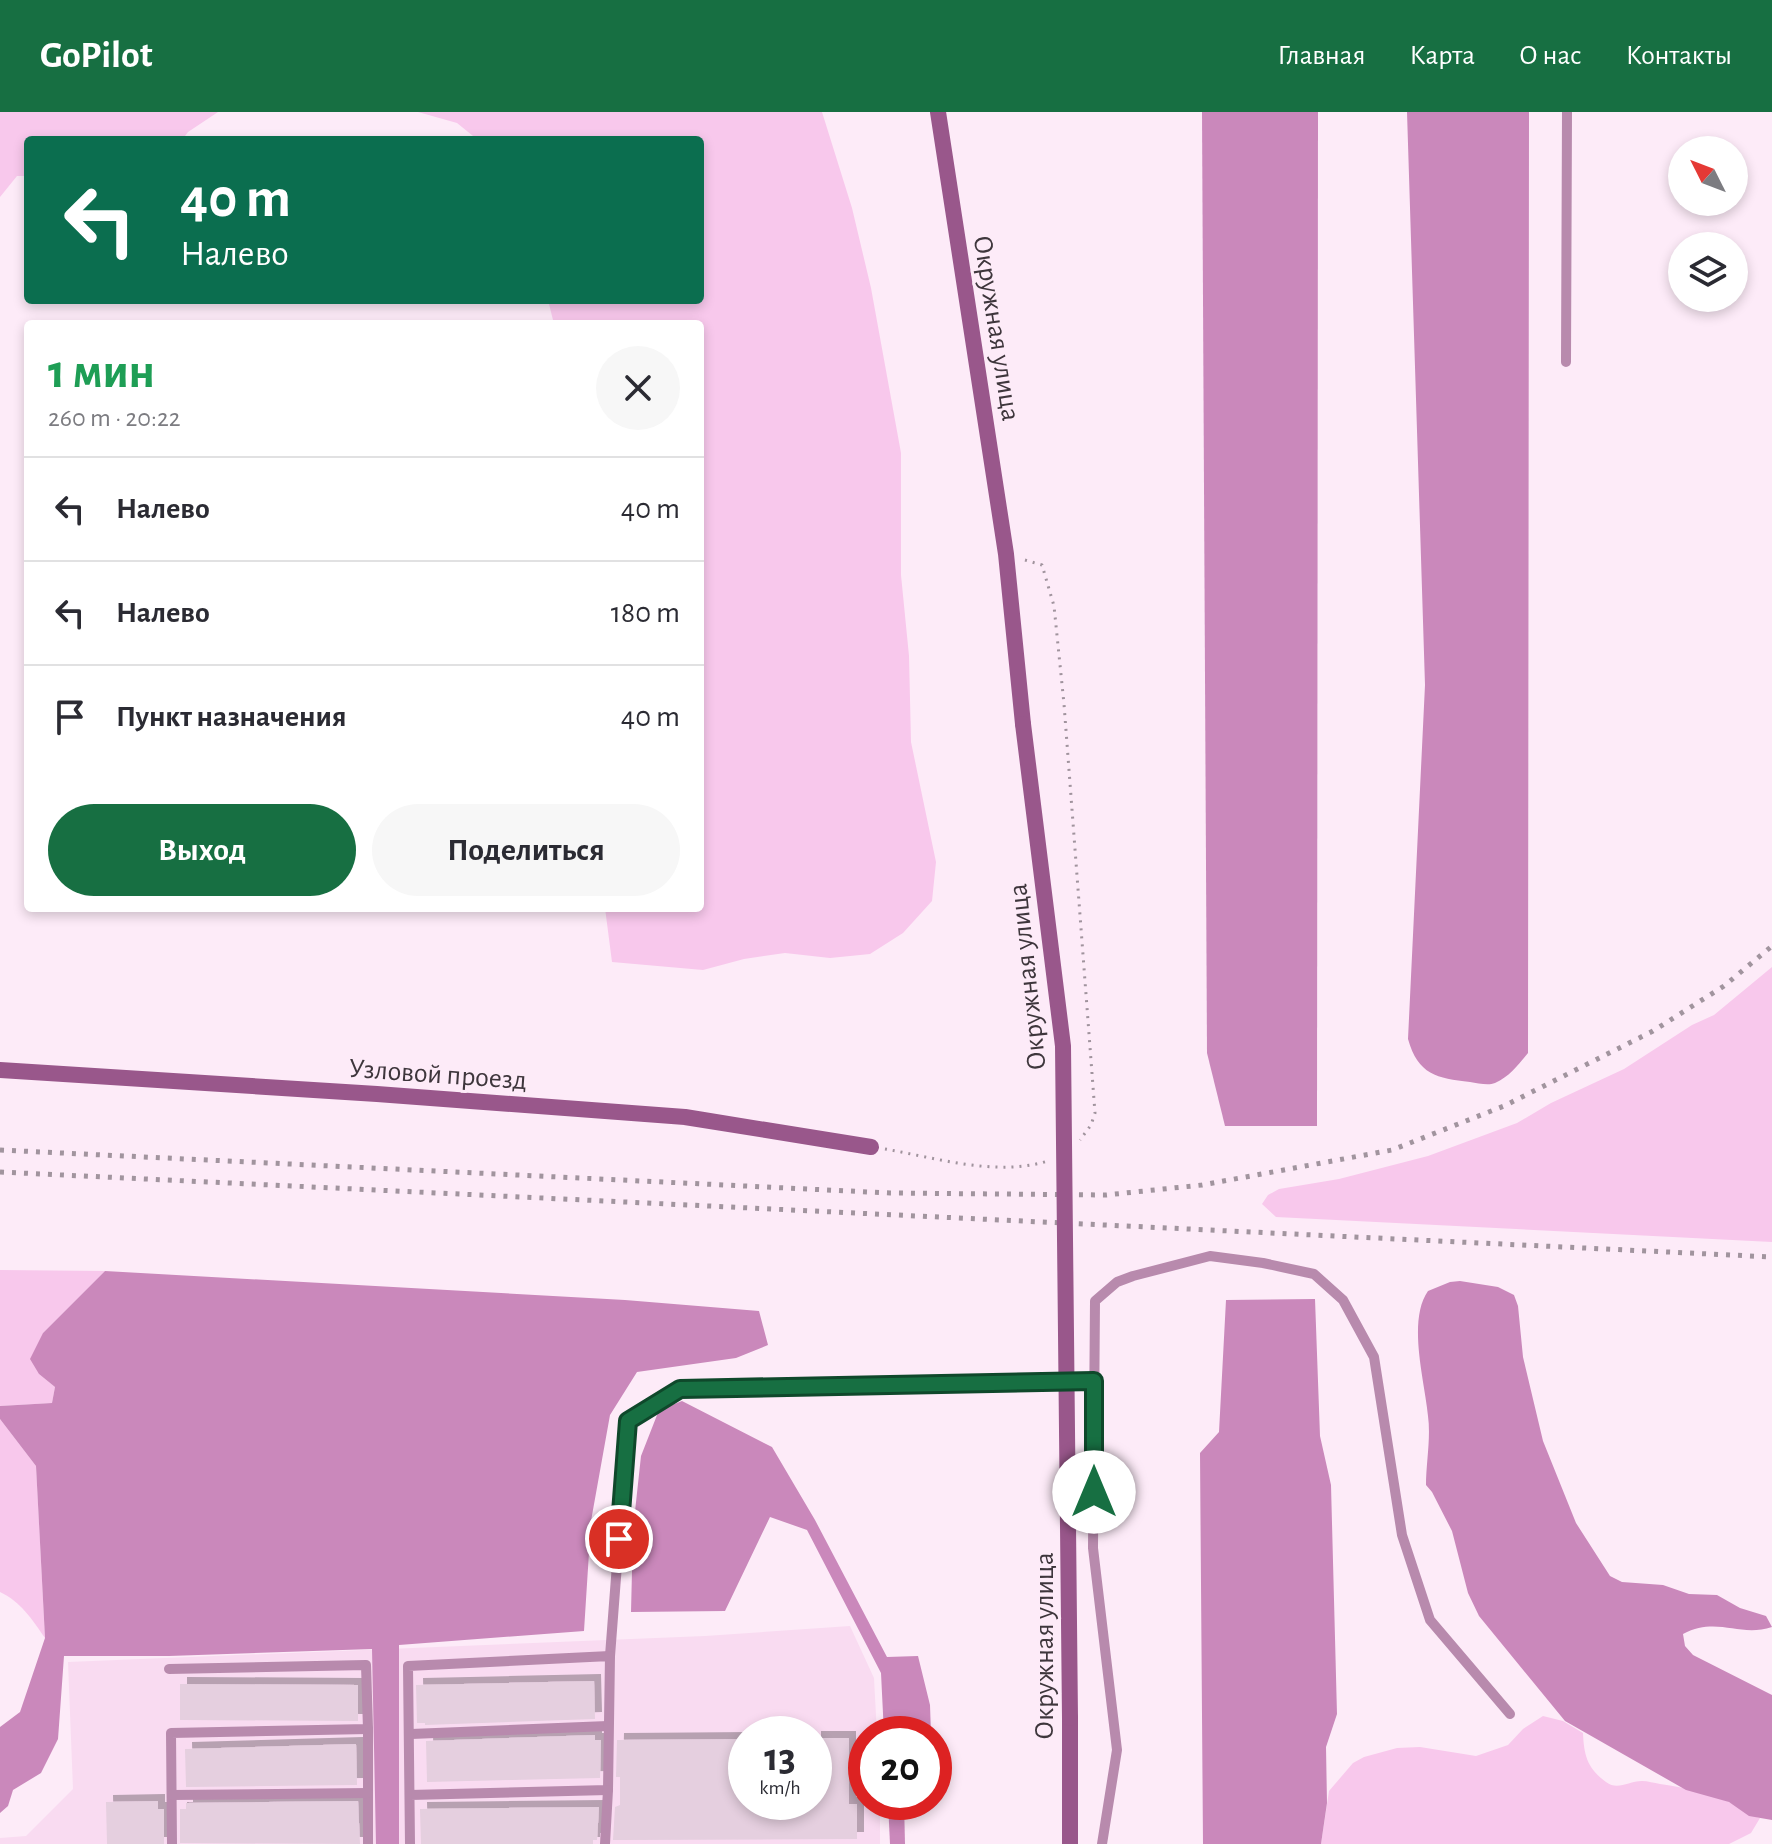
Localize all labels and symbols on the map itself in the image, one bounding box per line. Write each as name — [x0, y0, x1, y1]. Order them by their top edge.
north arrow — [1668, 136, 1748, 216]
street label: Окружная улица — [968, 234, 1025, 423]
street label: Окружная улица — [1004, 882, 1052, 1071]
street label: Узловой проезд — [348, 1055, 528, 1095]
position arrow — [1052, 1450, 1136, 1534]
pin — [585, 1505, 653, 1573]
street label: Окружная улица — [1031, 1552, 1059, 1740]
speed limit sign: 20 — [848, 1716, 952, 1820]

